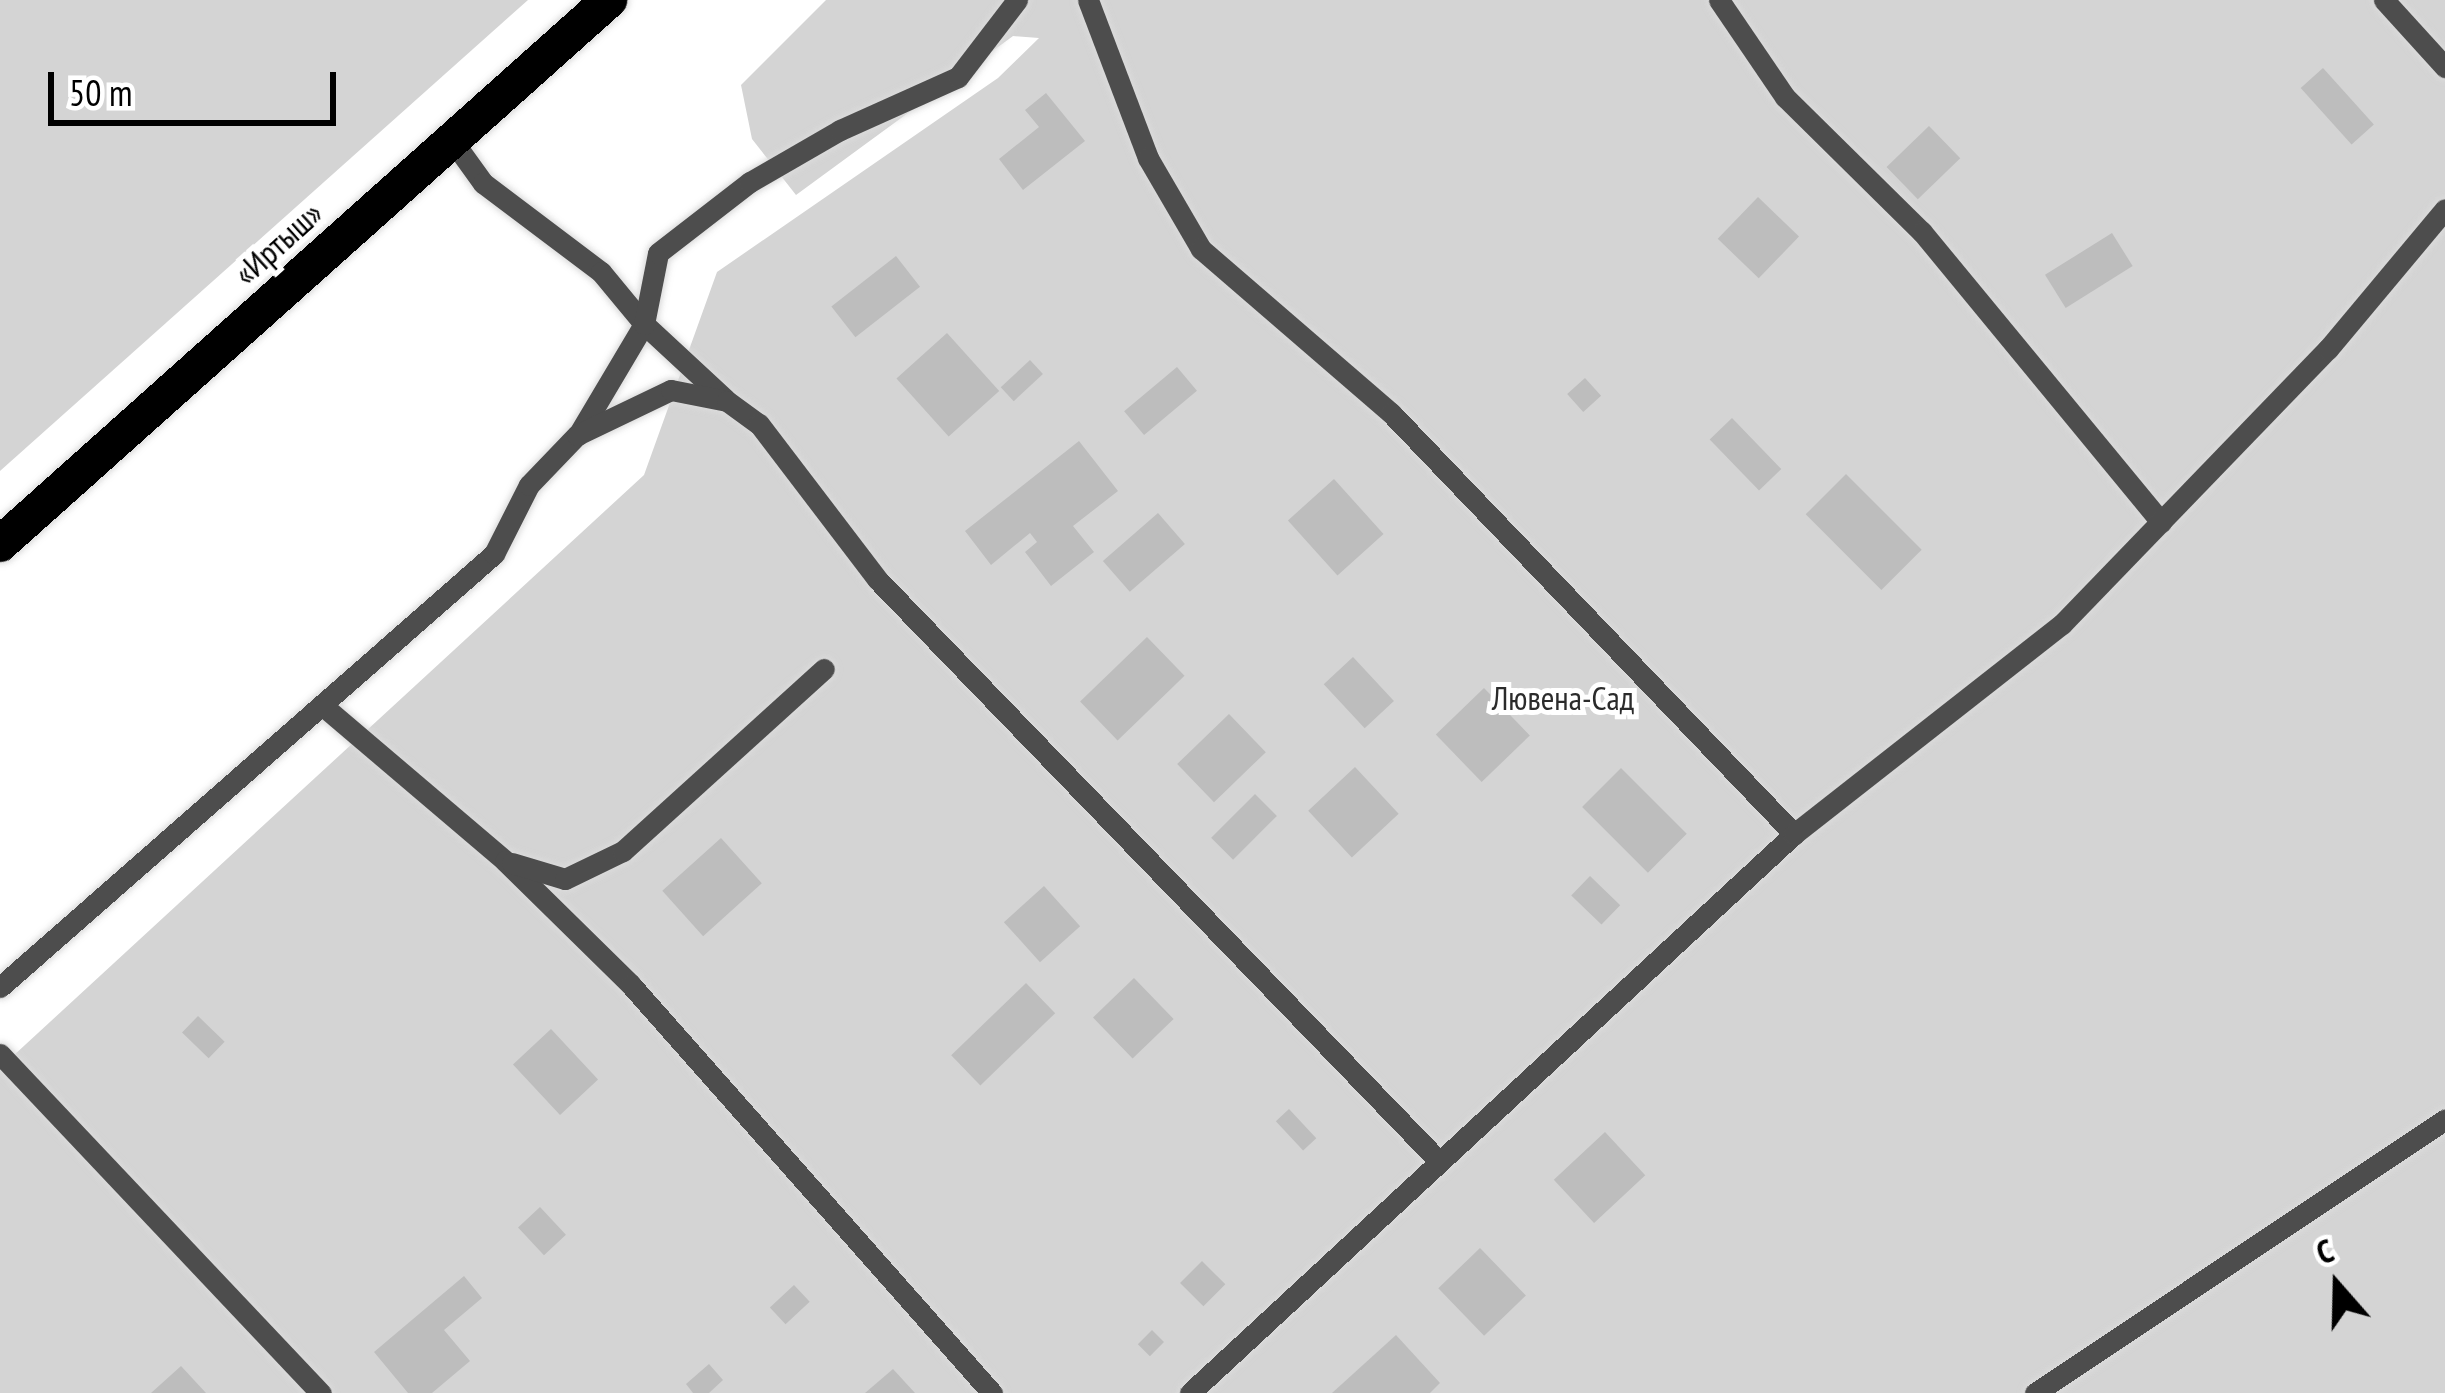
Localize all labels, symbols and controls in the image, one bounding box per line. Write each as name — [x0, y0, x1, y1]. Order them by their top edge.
scale bar — [54, 48, 342, 122]
text: 50 m — [69, 69, 132, 116]
street label: «Иртыш» — [226, 193, 330, 293]
park label: Лювена-Сад — [1492, 678, 1634, 718]
north arrow — [2277, 1225, 2397, 1345]
text: С — [2310, 1228, 2339, 1273]

